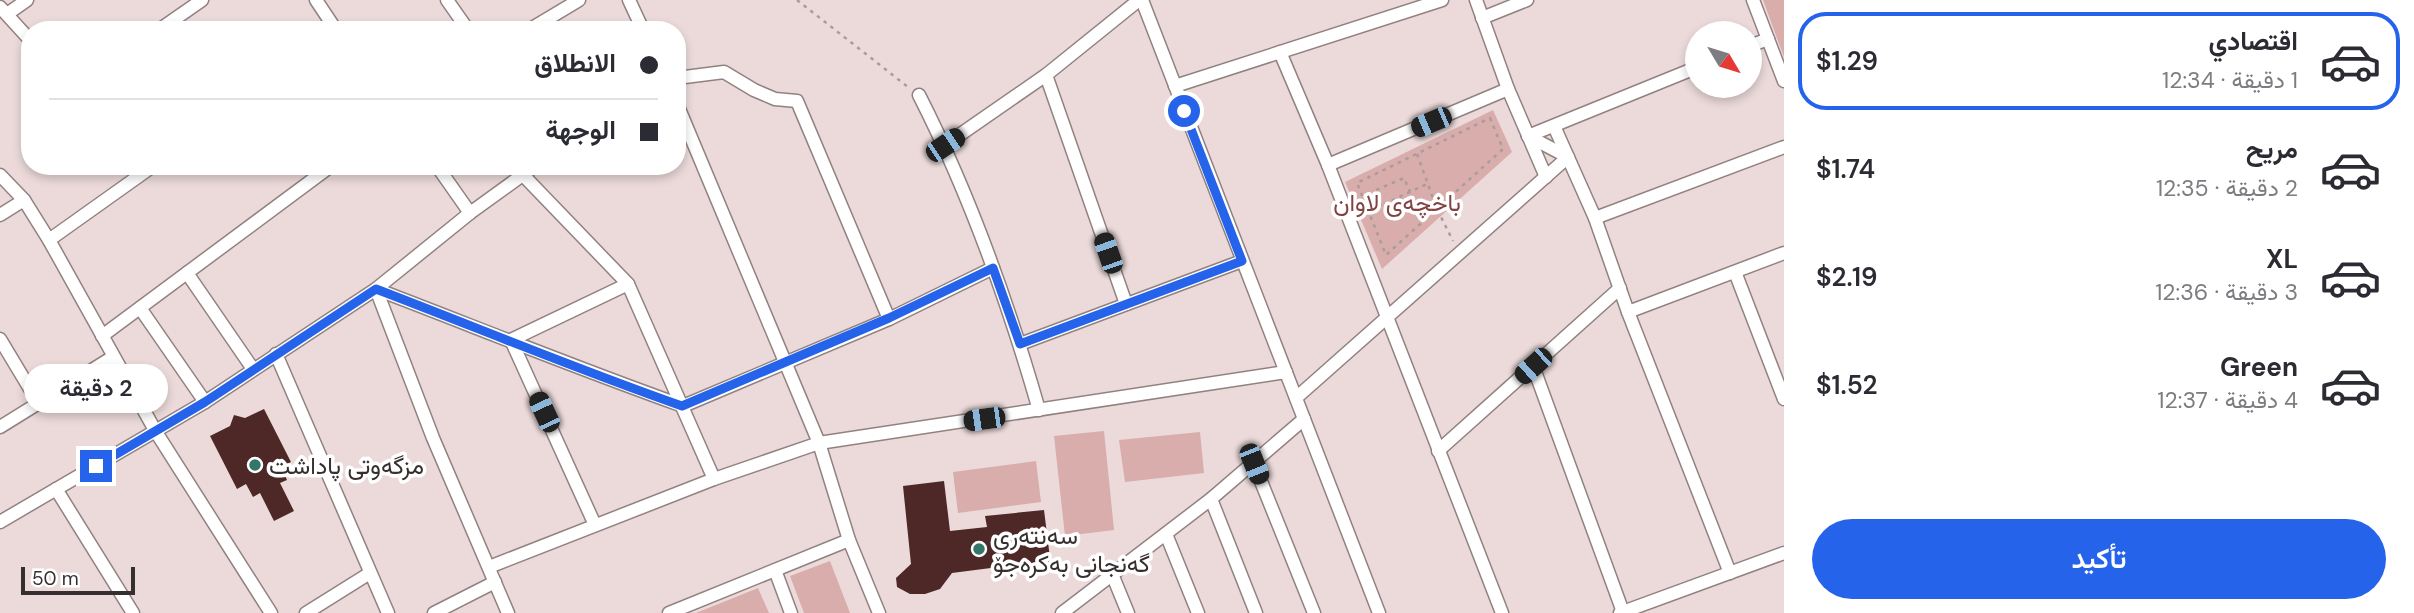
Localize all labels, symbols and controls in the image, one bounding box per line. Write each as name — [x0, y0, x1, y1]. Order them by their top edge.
north arrow — [1685, 21, 1762, 98]
map controls — [1685, 21, 1762, 98]
text: اقتصادي — [2209, 24, 2298, 58]
icon: car — [2319, 30, 2382, 93]
text: $1.29 — [1816, 44, 1878, 78]
text: الانطلاق — [534, 46, 616, 80]
text: 1 دقيقة · 12:34 — [2162, 65, 2298, 95]
route start — [1168, 95, 1200, 127]
car — [1408, 104, 1455, 140]
text: الوجهة — [545, 113, 616, 147]
car — [922, 125, 969, 165]
text: مريح — [2246, 132, 2298, 166]
icon: car — [2319, 138, 2382, 201]
text: $1.74 — [1816, 152, 1875, 186]
text: 2 دقيقة · 12:35 — [2156, 173, 2298, 203]
park label: باخچەی لاوان — [1333, 187, 1461, 219]
car — [1092, 230, 1125, 276]
text: XL — [2266, 242, 2298, 276]
icon: car — [2319, 246, 2382, 309]
text: $2.19 — [1816, 260, 1877, 294]
text: 3 دقيقة · 12:36 — [2155, 277, 2298, 307]
car — [1511, 344, 1556, 388]
text: Green — [2220, 350, 2298, 384]
icon: car — [2319, 354, 2382, 417]
callout: 2 دقيقة — [24, 364, 168, 414]
text: $1.52 — [1816, 368, 1878, 402]
text: 2 دقيقة — [60, 373, 132, 403]
text: 4 دقيقة · 12:37 — [2157, 385, 2298, 415]
car — [526, 389, 563, 435]
car — [962, 406, 1007, 432]
car — [1237, 441, 1272, 487]
route end — [80, 450, 112, 482]
place label: مزگەوتی پاداشت — [269, 450, 424, 482]
marker: مزگەوتی پاداشت — [247, 457, 263, 473]
button: تأكيد — [1812, 519, 2386, 599]
place label: سەنتەری گەنجانی بەکرەجۆ — [993, 520, 1150, 579]
marker: سەنتەری گەنجانی بەکرەجۆ — [971, 541, 987, 557]
scale bar — [21, 564, 135, 596]
text: 50 m — [32, 566, 79, 591]

